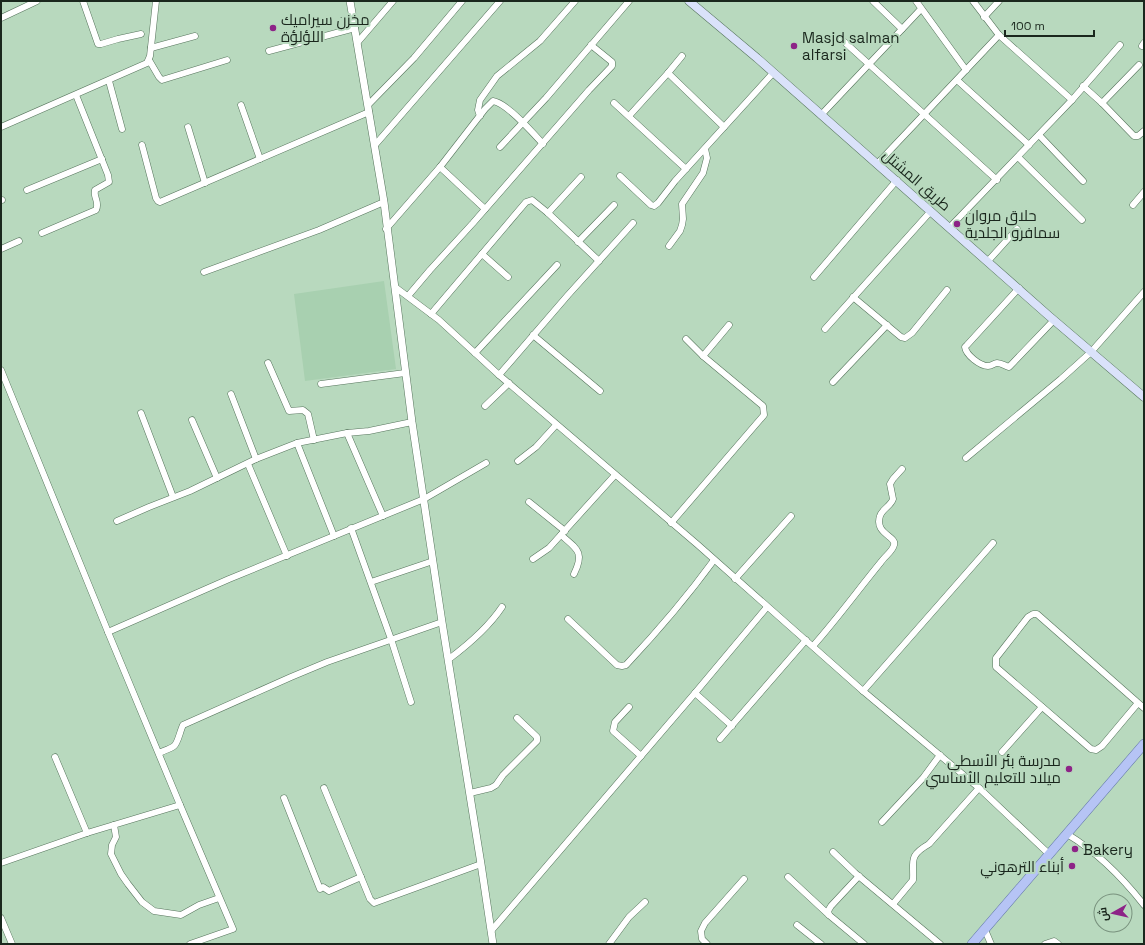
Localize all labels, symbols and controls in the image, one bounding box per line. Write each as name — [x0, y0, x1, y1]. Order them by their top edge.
place label: مخزن سيراميك اللؤلؤة — [281, 10, 370, 46]
scale bar — [1005, 12, 1094, 38]
text: 100 m — [1011, 18, 1045, 34]
marker: مخزن سيراميك اللؤلؤة — [268, 23, 278, 33]
place label: Masjd salman alfarsi — [802, 28, 900, 64]
marker: Masjd salman alfarsi — [789, 41, 799, 51]
street label: طريق المشتل — [878, 145, 955, 216]
place label: حلاق مروان سمافرو الجلدية — [965, 206, 1060, 242]
marker: حلاق مروان سمافرو الجلدية — [952, 219, 962, 229]
place label: مدرسة بئر الأسطى ميلاد للتعليم الأساسي — [926, 751, 1061, 790]
marker: مدرسة بئر الأسطى ميلاد للتعليم الأساسي — [1064, 764, 1074, 774]
place label: Bakery — [1083, 840, 1133, 859]
marker: Bakery — [1070, 844, 1080, 854]
place label: أبناء الترهوني — [980, 857, 1064, 879]
marker: أبناء الترهوني — [1067, 861, 1077, 871]
north arrow — [1093, 893, 1133, 933]
text: ش — [1095, 906, 1111, 922]

